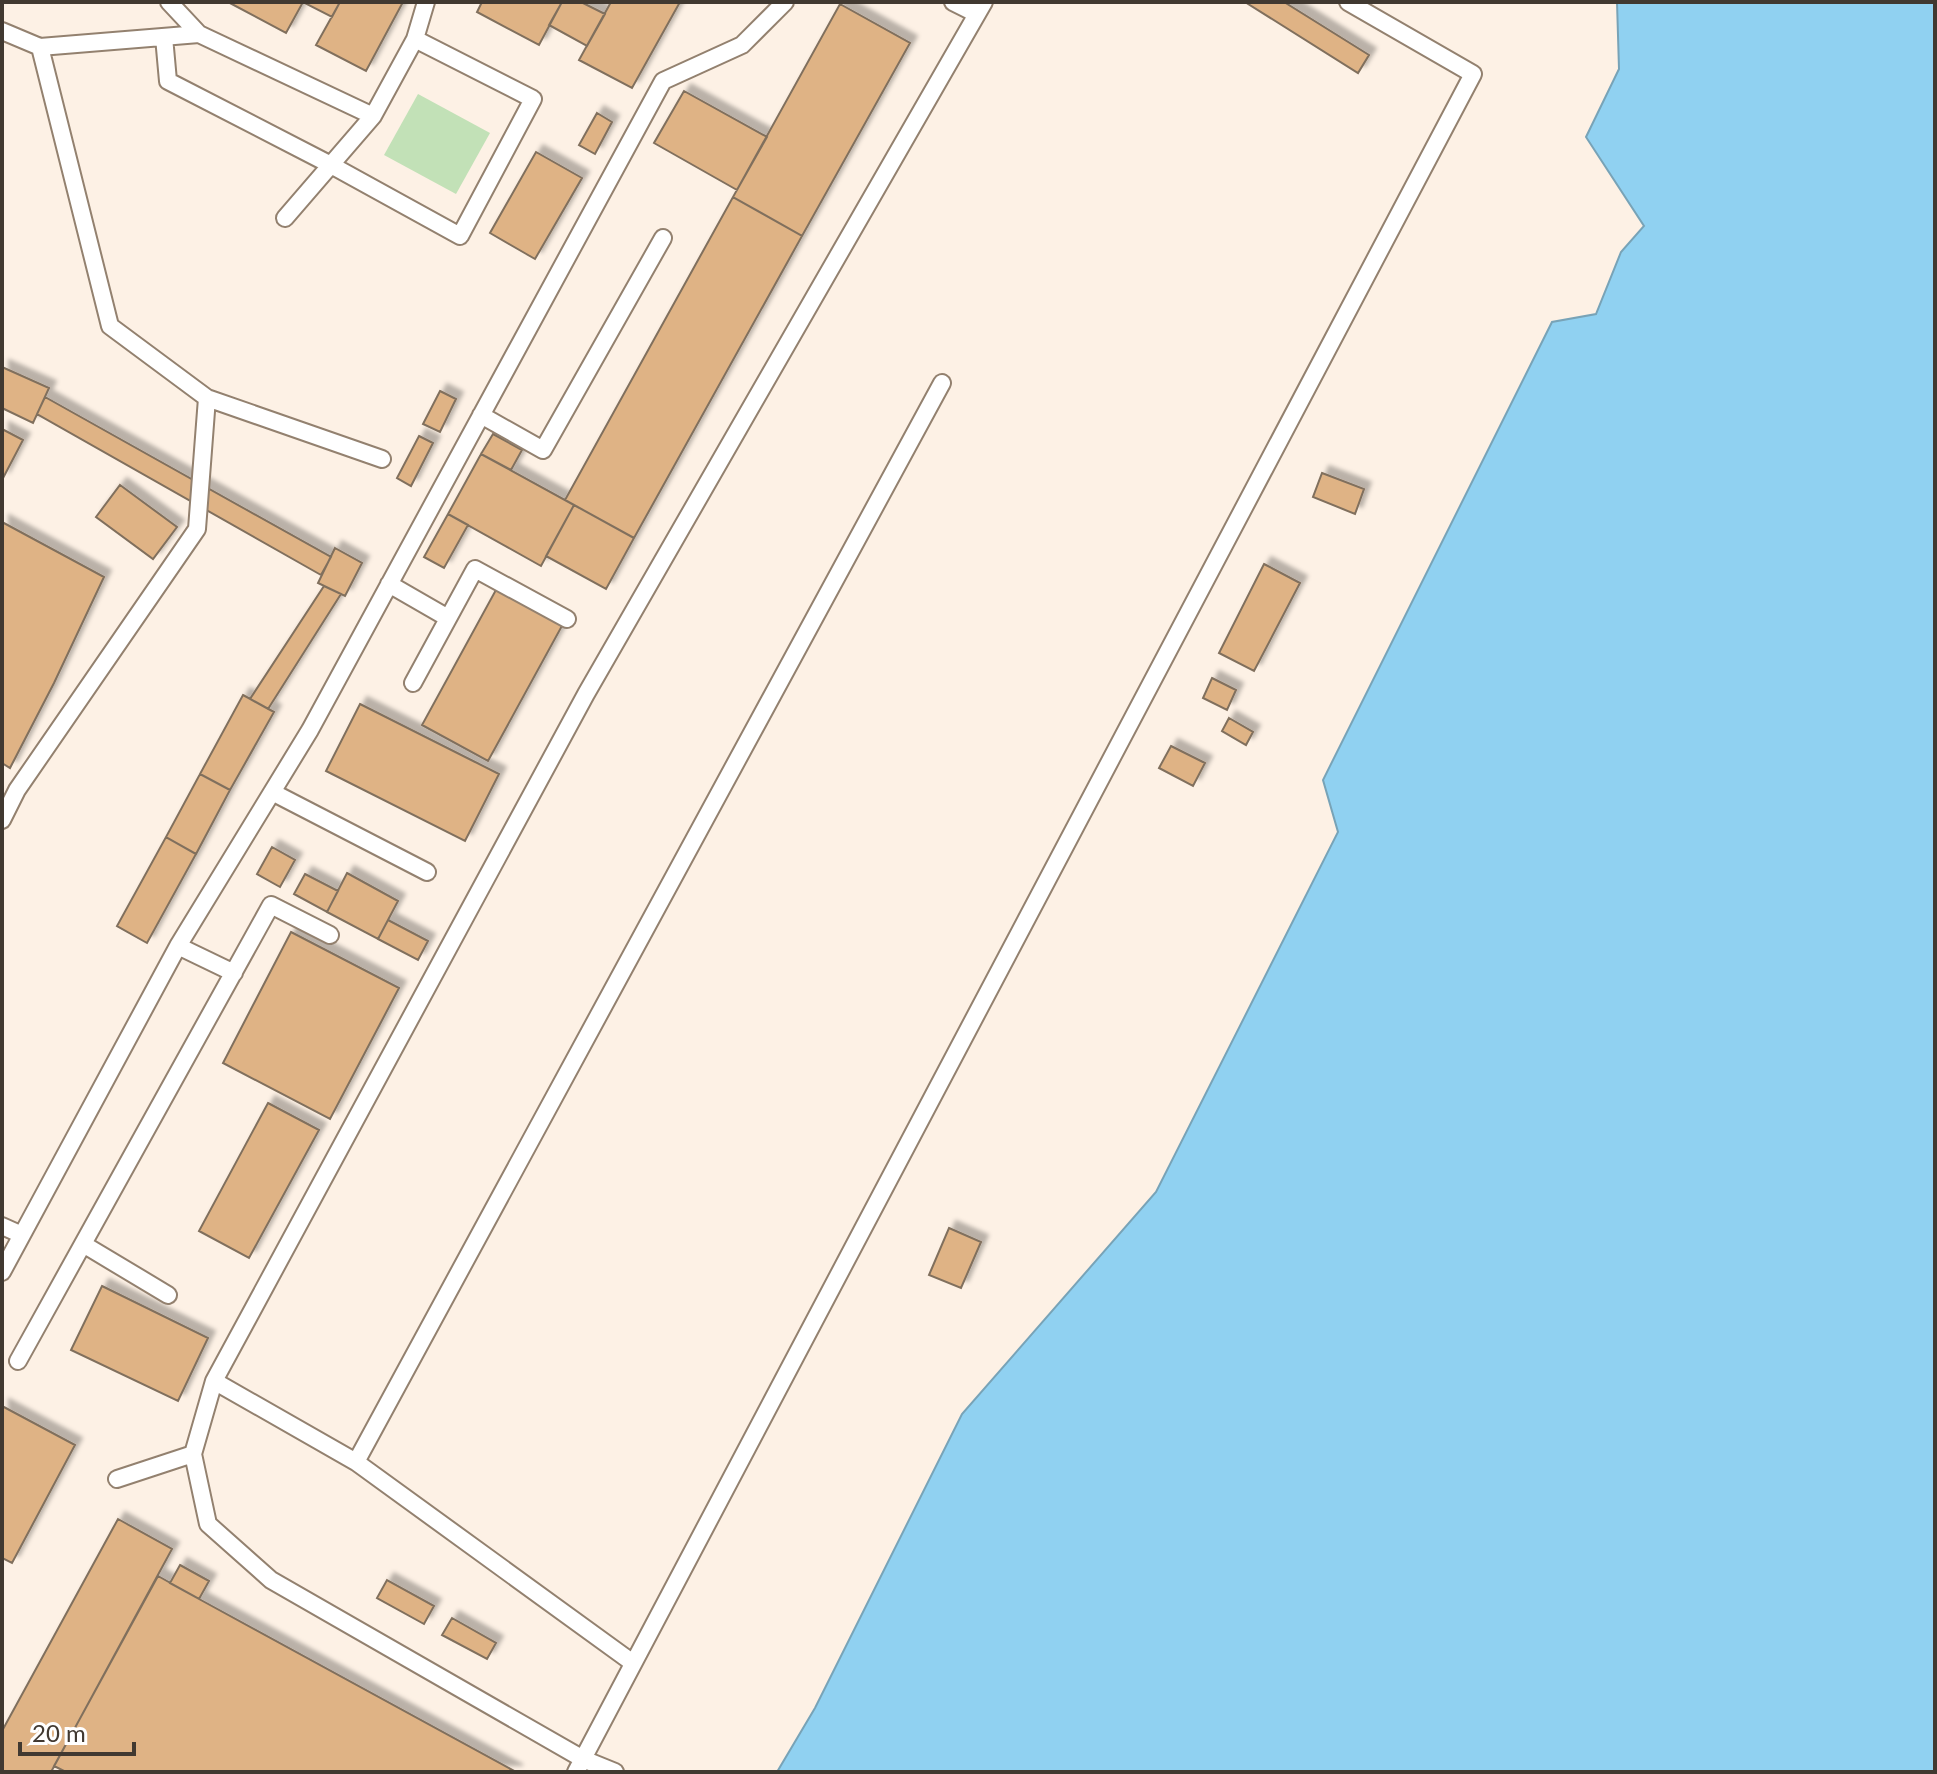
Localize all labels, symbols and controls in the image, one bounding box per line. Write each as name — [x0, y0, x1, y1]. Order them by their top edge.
scale bar — [20, 1706, 134, 1756]
text: 20 m — [32, 1718, 86, 1747]

